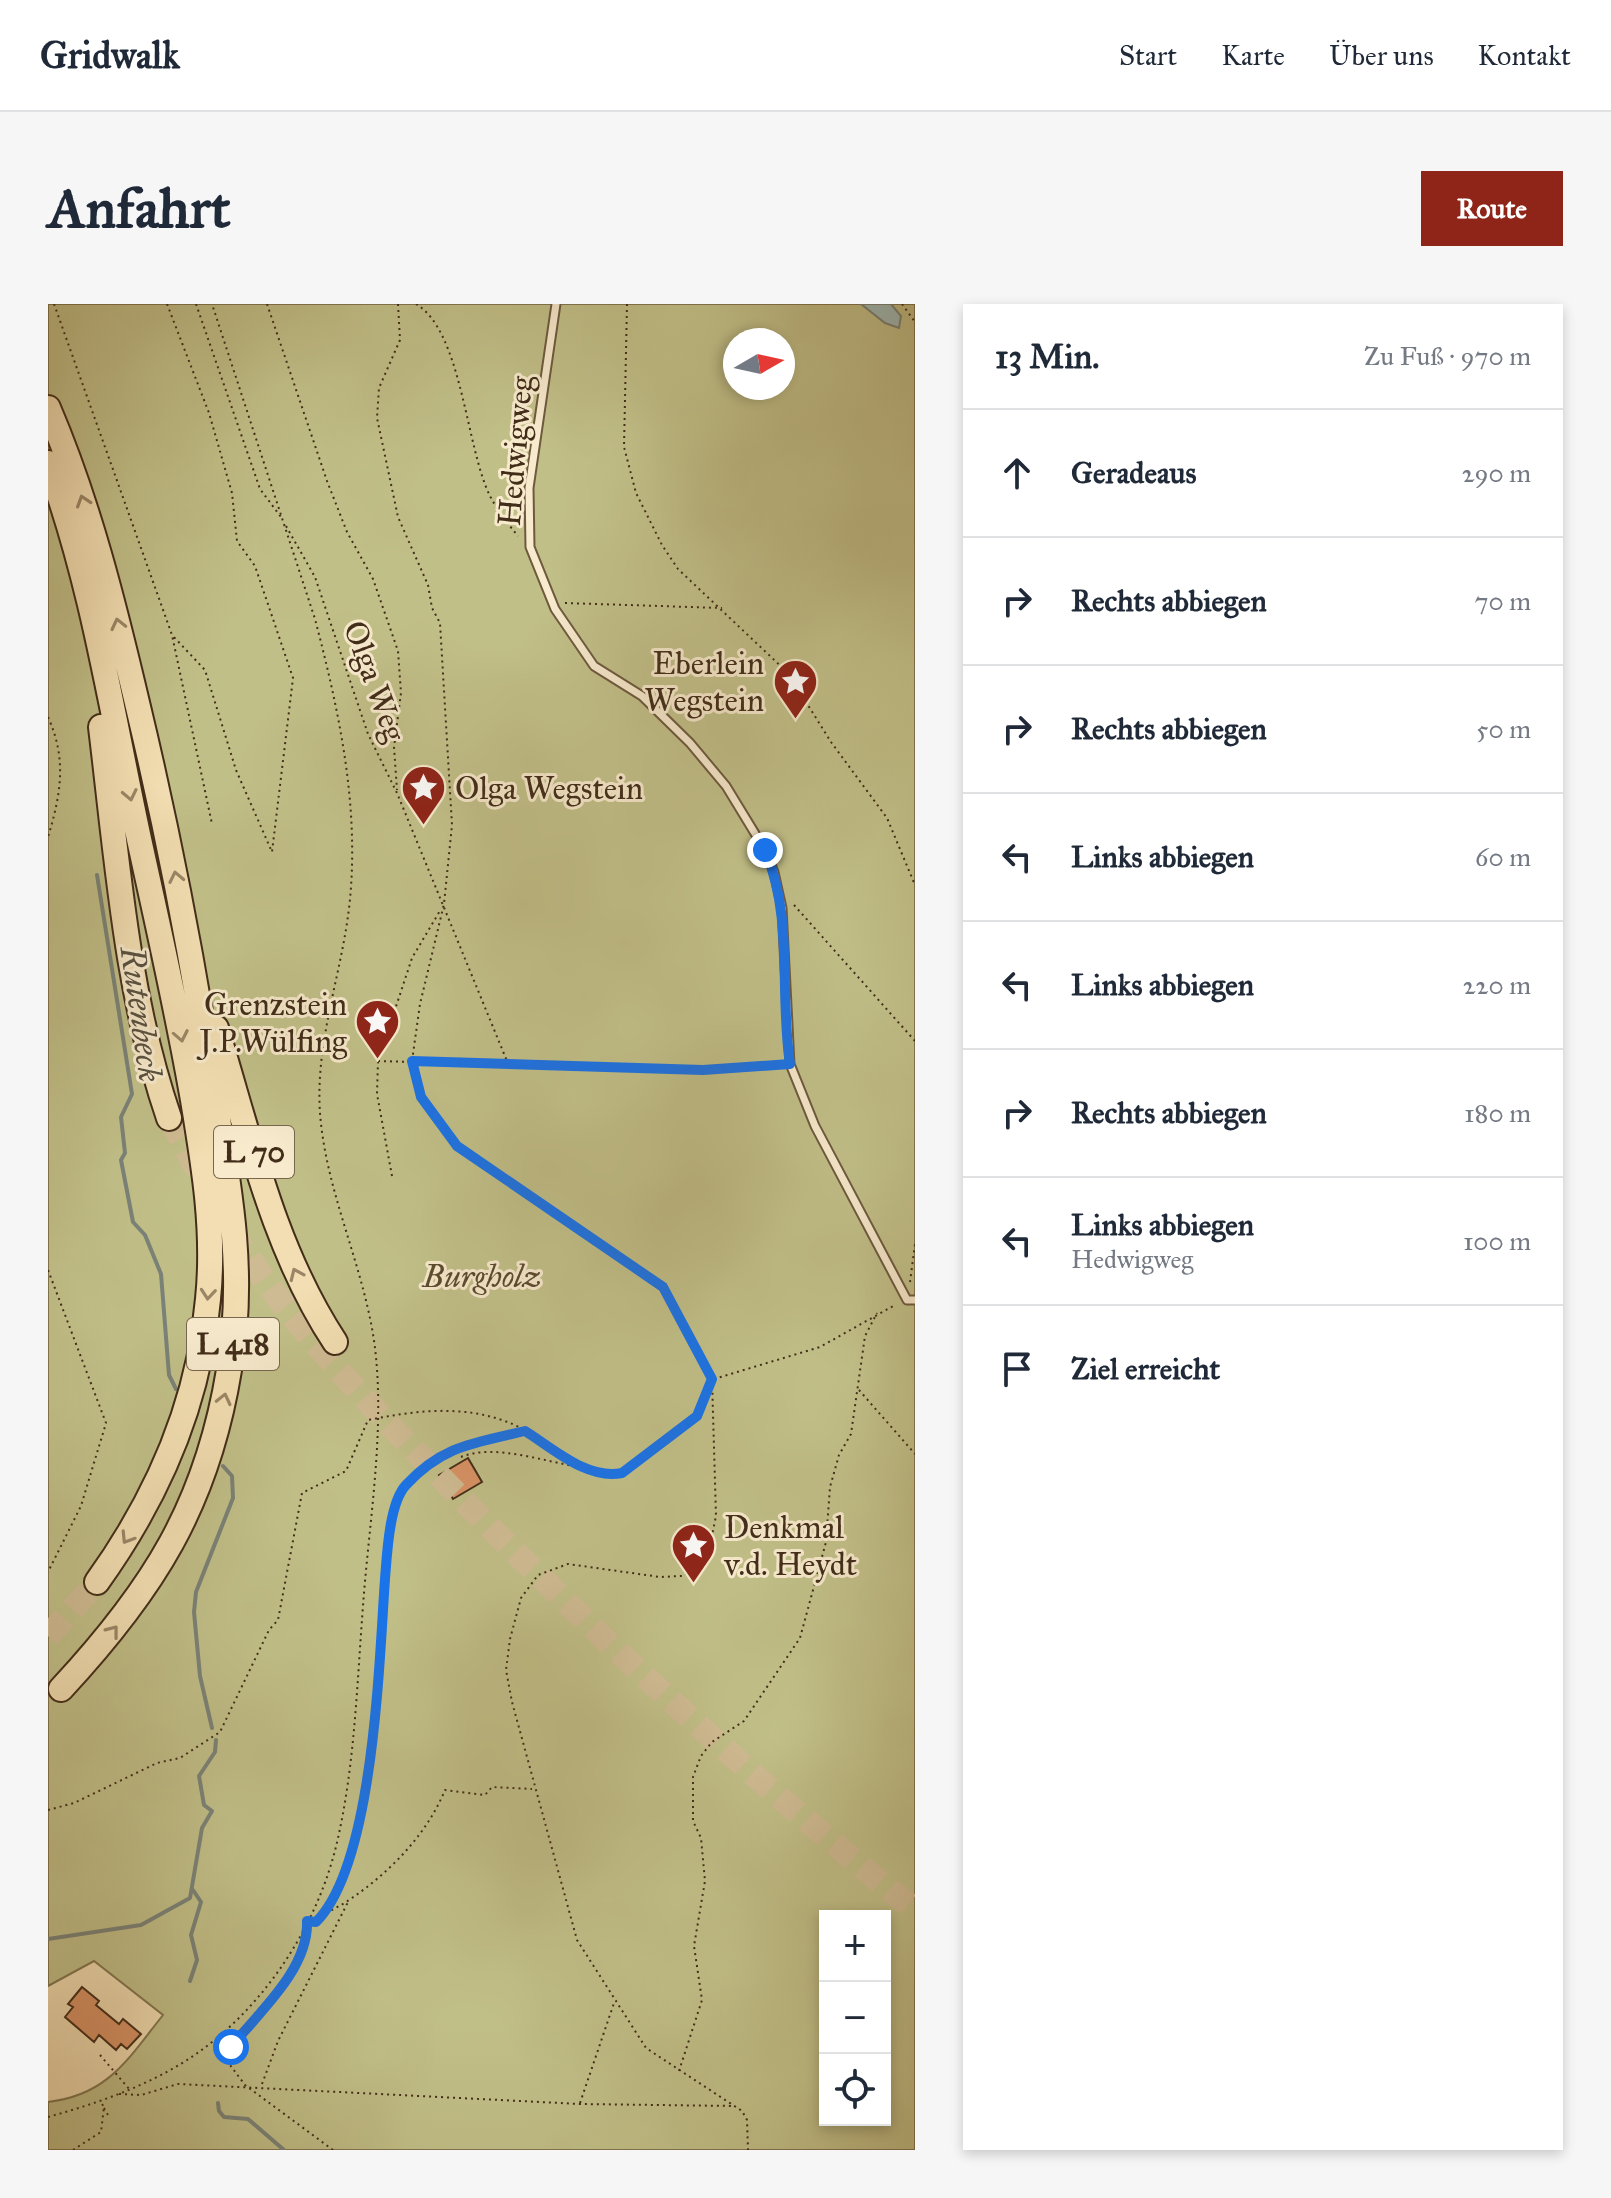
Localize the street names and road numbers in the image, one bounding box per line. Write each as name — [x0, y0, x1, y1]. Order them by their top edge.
street label: Hedwigweg — [490, 373, 542, 528]
street label: Olga Weg — [335, 615, 415, 748]
road number: L 70 — [214, 1126, 294, 1178]
road number: L 418 — [187, 1318, 279, 1370]

